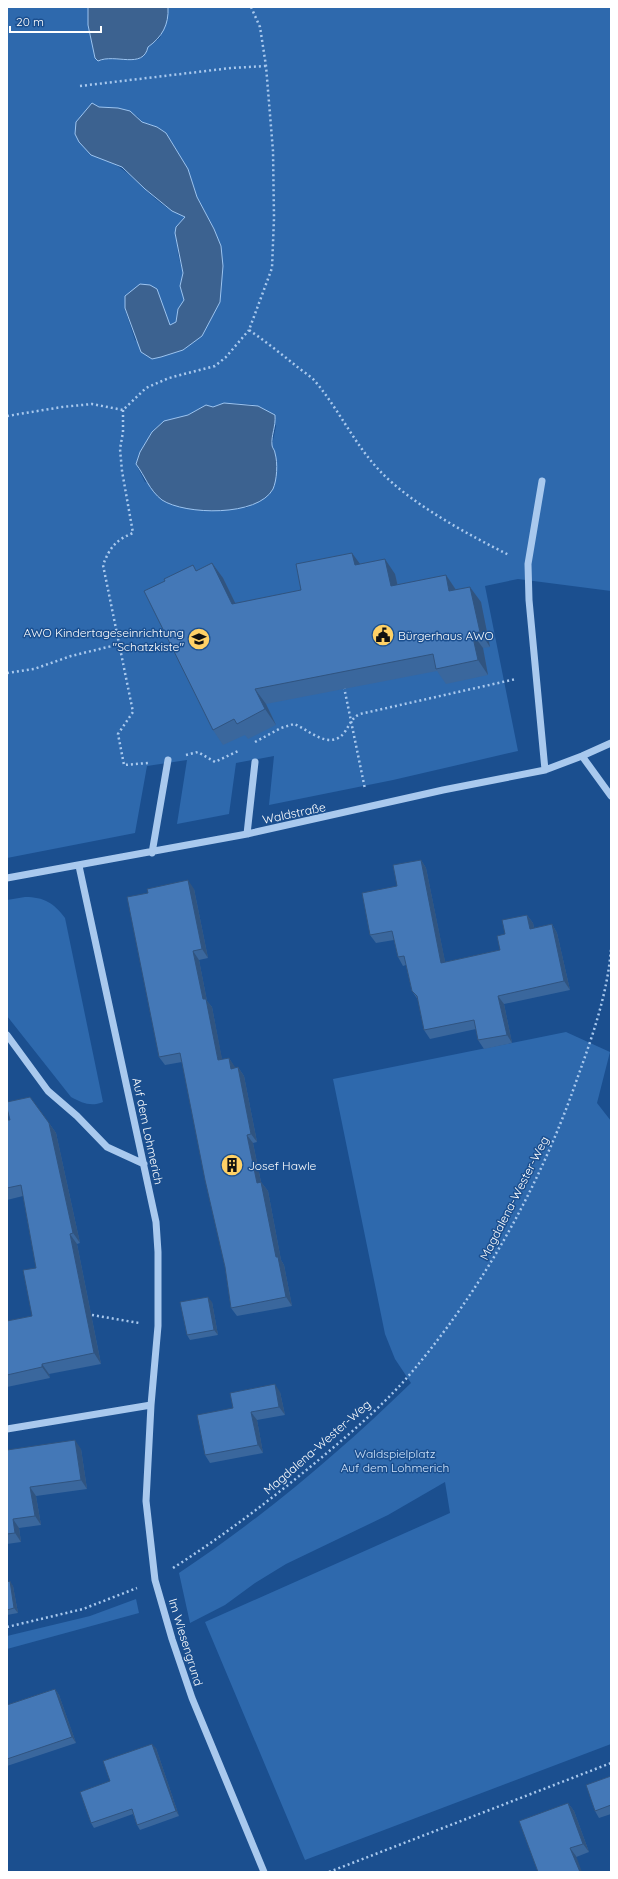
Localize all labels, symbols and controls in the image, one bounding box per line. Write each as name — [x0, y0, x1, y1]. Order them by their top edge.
scale bar — [10, 8, 101, 34]
text: 20 m — [16, 14, 44, 29]
public building icon: Bürgerhaus AWO — [370, 622, 396, 648]
place label: AWO Kindertageseinrichtung "Schatzkiste" — [23, 625, 184, 654]
school or university icon: AWO Kindertageseinrichtung "Schatzkiste" — [186, 626, 212, 652]
place label: Bürgerhaus AWO — [398, 628, 494, 643]
street label: Waldstraße — [261, 799, 327, 827]
street label: Auf dem Lohmerich — [129, 1076, 167, 1186]
street label: Magdalena-Wester-Weg — [476, 1134, 552, 1262]
building icon: Josef Hawle — [219, 1152, 245, 1178]
place label: Josef Hawle — [248, 1158, 317, 1173]
street label: Magdalena-Wester-Weg — [260, 1396, 374, 1498]
park label: Waldspielplatz Auf dem Lohmerich — [341, 1446, 449, 1475]
street label: Im Wiesengrund — [166, 1596, 206, 1688]

